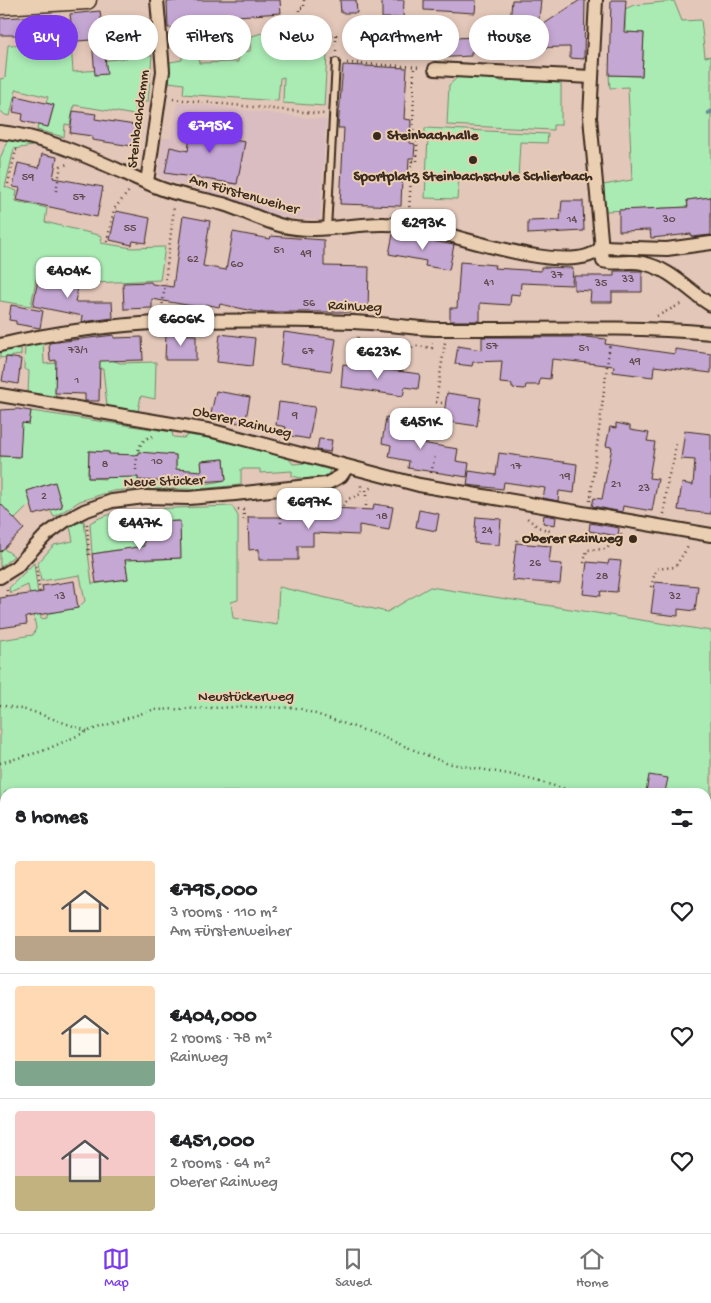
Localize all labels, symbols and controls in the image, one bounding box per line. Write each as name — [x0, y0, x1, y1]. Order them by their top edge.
chip: Buy — [15, 15, 78, 60]
chip: Rent — [88, 15, 158, 60]
chip: Filters — [168, 15, 251, 60]
chip: New — [261, 15, 332, 60]
chip: Apartment — [342, 15, 459, 60]
chip: House — [469, 15, 549, 60]
street label: Steinbachdamm — [124, 68, 154, 169]
pin: €795K — [175, 112, 245, 154]
text: €795K — [188, 118, 232, 137]
place label: Steinbachhalle — [387, 127, 480, 145]
marker: Steinbachhalle — [371, 130, 383, 142]
marker: Sportplatz Steinbachschule Schlierbach — [467, 154, 479, 166]
place label: Sportplatz Steinbachschule Schlierbach — [354, 168, 592, 186]
house number: 59 — [22, 171, 34, 185]
street label: Am Fürstenweiher — [187, 171, 303, 220]
house number: 57 — [73, 191, 86, 205]
pin: €293K — [388, 208, 458, 251]
house number: 14 — [566, 213, 578, 227]
house number: 30 — [661, 213, 676, 227]
text: €293K — [402, 215, 444, 234]
house number: 55 — [124, 222, 136, 236]
house number: 51 — [273, 244, 285, 258]
house number: 49 — [300, 247, 312, 261]
house number: 62 — [187, 253, 199, 267]
pin: €404K — [33, 256, 103, 299]
house number: 60 — [231, 258, 244, 272]
text: €404K — [47, 263, 89, 282]
house number: 37 — [550, 269, 564, 283]
house number: 33 — [621, 273, 634, 287]
house number: 41 — [484, 276, 494, 290]
house number: 35 — [594, 277, 607, 291]
house number: 56 — [303, 297, 316, 311]
street label: Rainweg — [327, 297, 383, 317]
pin: €606K — [146, 304, 216, 347]
text: €606K — [159, 311, 203, 330]
pin: €623K — [343, 338, 413, 380]
house number: 57 — [486, 340, 499, 354]
house number: 51 — [578, 342, 590, 356]
house number: 73/1 — [67, 344, 88, 358]
text: €623K — [357, 344, 399, 363]
house number: 67 — [302, 345, 315, 359]
house number: 49 — [629, 355, 641, 369]
house number: 1 — [74, 374, 80, 388]
street label: Oberer Rainweg — [191, 403, 293, 443]
pin: €451K — [386, 408, 456, 450]
house number: 9 — [291, 409, 298, 423]
text: €451K — [401, 414, 441, 433]
house number: 10 — [150, 455, 163, 469]
house number: 8 — [102, 458, 109, 472]
house number: 17 — [509, 460, 522, 474]
house number: 19 — [559, 470, 570, 484]
street label: Neue Stücker — [123, 472, 206, 492]
house number: 21 — [611, 478, 622, 492]
house number: 23 — [638, 482, 650, 496]
pin: €697K — [274, 488, 344, 530]
house number: 2 — [41, 490, 47, 504]
text: €697K — [288, 494, 330, 513]
pin: €447K — [105, 508, 175, 551]
house number: 18 — [375, 510, 388, 524]
text: €447K — [119, 515, 161, 534]
house number: 24 — [481, 524, 493, 538]
place label: Oberer Rainweg — [522, 530, 623, 548]
marker: Oberer Rainweg — [627, 533, 639, 545]
house number: 26 — [529, 557, 542, 571]
house number: 28 — [596, 570, 609, 584]
house number: 13 — [53, 590, 66, 604]
house number: 32 — [668, 590, 681, 604]
street label: Neustückerweg — [198, 688, 294, 706]
icon: filters — [668, 804, 696, 832]
text: 8 homes — [15, 806, 87, 831]
text: €795,000 — [170, 879, 257, 904]
icon: home — [55, 881, 115, 941]
icon: heart — [668, 897, 696, 925]
text: 3 rooms · 110 m² — [170, 904, 278, 923]
text: Am Fürstenweiher — [170, 923, 291, 942]
text: €404,000 — [170, 1005, 257, 1030]
icon: home — [55, 1006, 115, 1066]
icon: heart — [668, 1022, 696, 1050]
text: 2 rooms · 78 m² — [170, 1030, 272, 1049]
text: Rainweg — [170, 1049, 228, 1068]
text: €451,000 — [170, 1130, 254, 1155]
icon: home — [55, 1131, 115, 1191]
icon: heart — [668, 1147, 696, 1175]
text: 2 rooms · 64 m² — [170, 1155, 271, 1174]
text: Oberer Rainweg — [170, 1174, 278, 1193]
tab: Map — [102, 1245, 130, 1292]
tab: Saved — [335, 1245, 371, 1292]
tab: Home — [576, 1245, 609, 1292]

